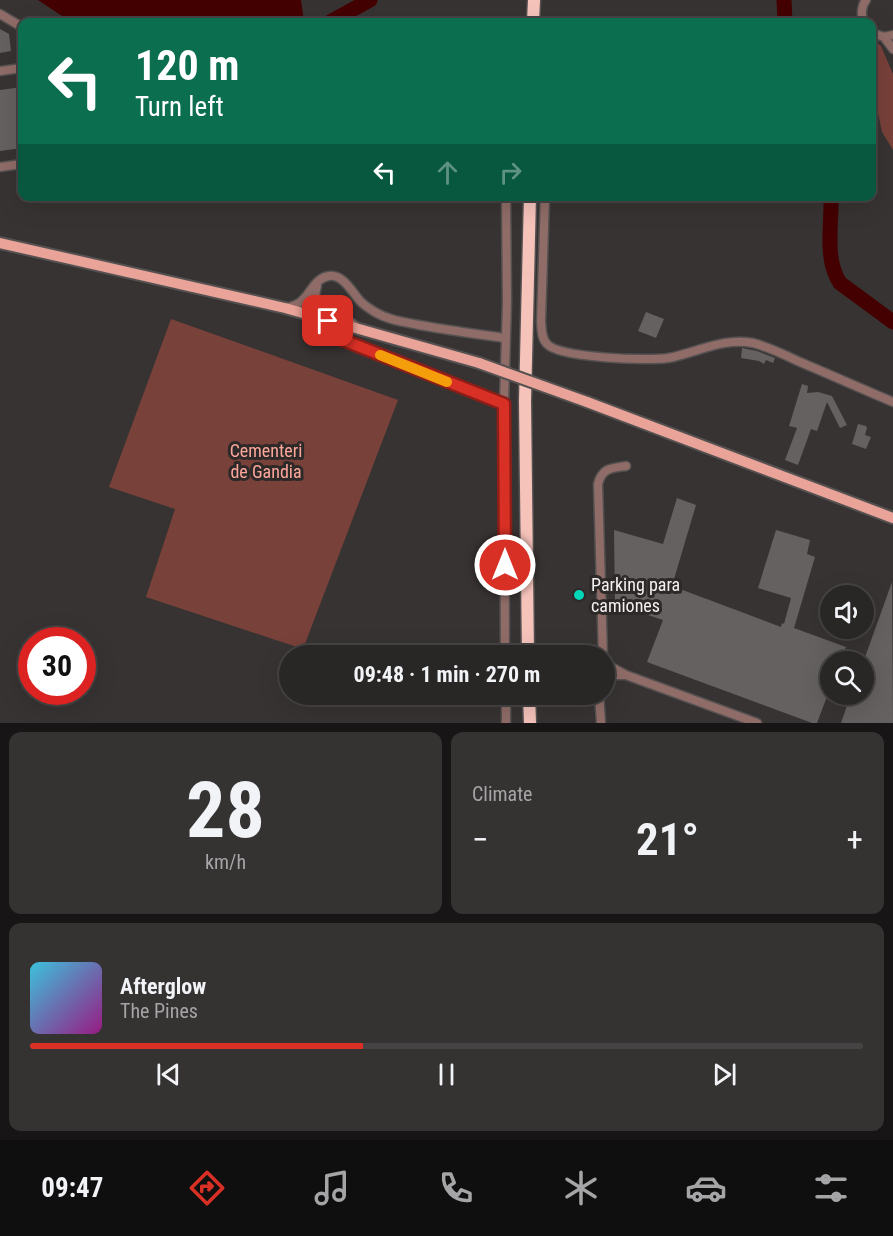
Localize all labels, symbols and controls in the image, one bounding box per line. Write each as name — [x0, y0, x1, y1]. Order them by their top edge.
text: 120 m — [135, 41, 240, 90]
icon: left — [36, 42, 114, 120]
text: Turn left — [135, 91, 224, 123]
icon: left — [368, 156, 401, 189]
icon: ahead — [431, 156, 464, 189]
icon: right — [494, 156, 527, 189]
pin — [302, 295, 353, 346]
icon: arrive — [311, 304, 344, 337]
park label: Cementeri de Gandia — [230, 440, 302, 482]
position arrow — [473, 533, 537, 597]
place label: Parking para camiones — [591, 574, 680, 616]
map controls — [820, 585, 874, 705]
button: sound — [820, 585, 874, 639]
marker: Parking para camiones — [572, 588, 586, 602]
speed limit sign: 30 — [18, 627, 96, 705]
button: search — [820, 651, 874, 705]
text: 09:48 · 1 min · 270 m — [354, 662, 540, 687]
text: 28 — [186, 765, 265, 856]
text: Climate — [472, 782, 532, 806]
text: 21° — [636, 813, 699, 866]
text: − — [472, 820, 489, 859]
text: + — [847, 820, 863, 859]
text: km/h — [205, 850, 246, 874]
text: Afterglow — [120, 974, 206, 999]
text: The Pines — [120, 999, 198, 1023]
icon: previous — [152, 1058, 185, 1091]
icon: pause — [430, 1058, 463, 1091]
icon: next — [708, 1058, 741, 1091]
icon: directions — [186, 1167, 228, 1209]
icon: music — [311, 1167, 353, 1209]
icon: phone — [435, 1167, 477, 1209]
icon: climate — [560, 1167, 602, 1209]
icon: car — [685, 1167, 727, 1209]
icon: filters — [810, 1167, 852, 1209]
text: 09:47 — [41, 1172, 103, 1204]

